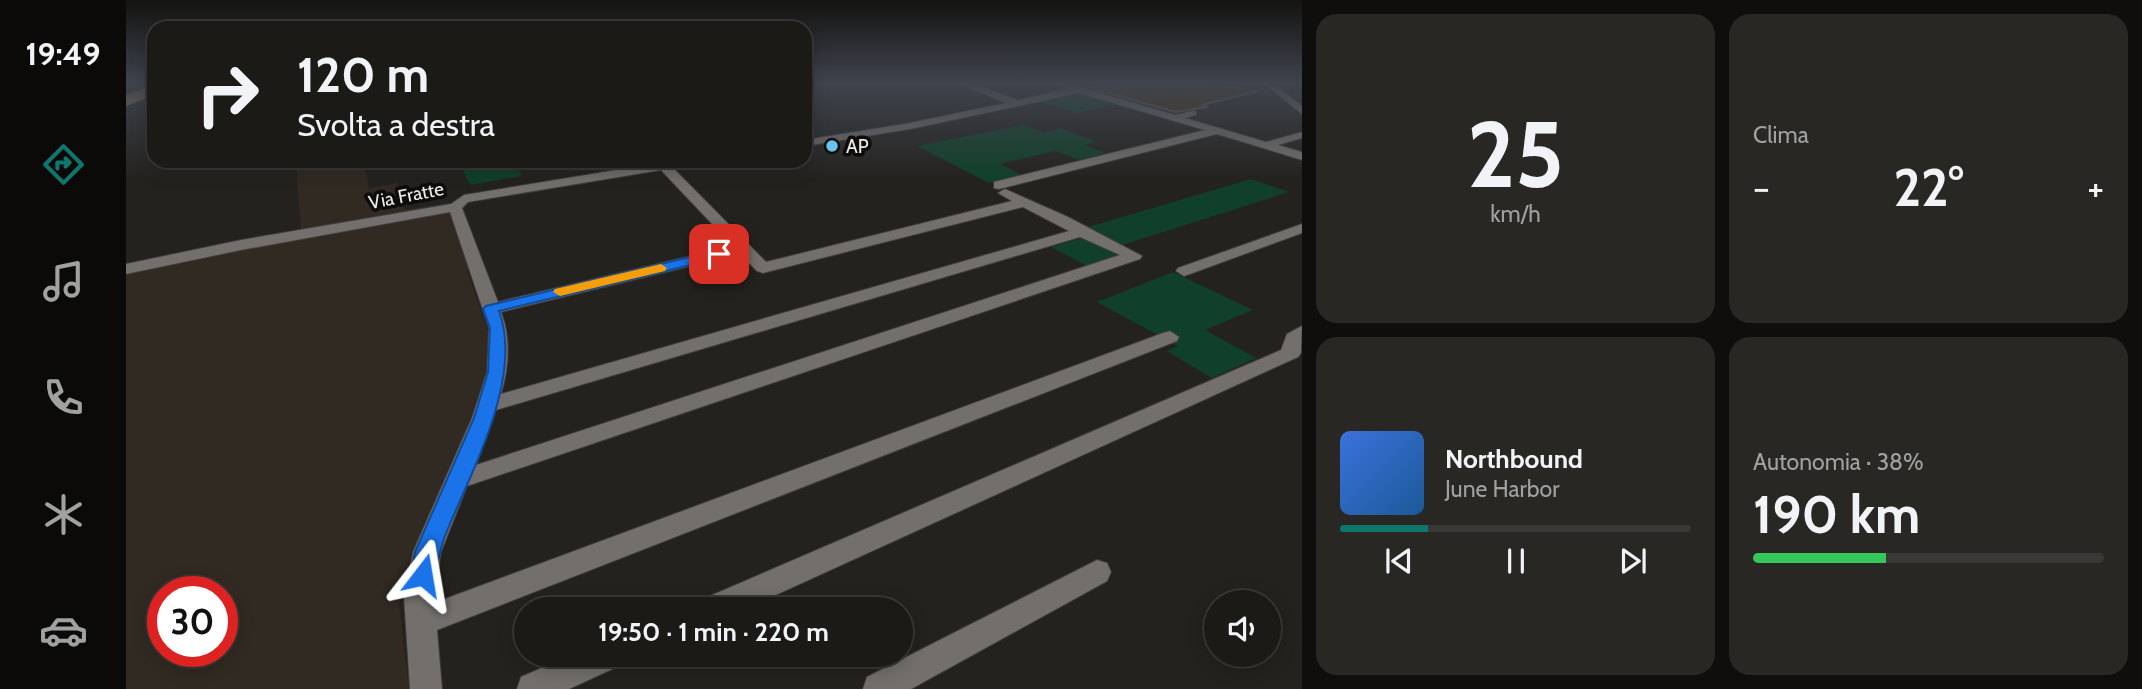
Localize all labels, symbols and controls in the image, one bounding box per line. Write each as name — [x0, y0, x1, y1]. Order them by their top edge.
text: 19:49 — [26, 34, 100, 73]
text: 120 m — [297, 45, 429, 104]
icon: right — [182, 49, 273, 140]
text: 25 — [1467, 99, 1564, 210]
text: Svolta a destra — [297, 105, 495, 144]
text: Clima — [1753, 121, 1809, 149]
place label: AP — [846, 135, 869, 158]
marker: AP — [824, 138, 840, 154]
icon: directions — [39, 140, 88, 189]
text: 22° — [1893, 156, 1964, 219]
text: − — [1753, 164, 1770, 211]
text: + — [2087, 164, 2104, 211]
street label: Via Fratte — [366, 177, 446, 214]
text: km/h — [1490, 200, 1541, 228]
pin — [689, 224, 749, 284]
icon: arrive — [700, 235, 738, 273]
icon: music — [39, 257, 88, 306]
icon: phone — [39, 373, 88, 422]
text: Northbound — [1445, 443, 1583, 475]
text: Autonomia · 38% — [1753, 448, 1924, 476]
text: June Harbor — [1445, 475, 1559, 503]
text: 190 km — [1753, 483, 1920, 546]
icon: climate — [39, 490, 88, 539]
position arrow — [386, 538, 460, 612]
icon: previous — [1380, 542, 1418, 580]
icon: pause — [1497, 542, 1535, 580]
icon: next — [1614, 542, 1652, 580]
speed limit sign: 30 — [147, 576, 238, 667]
map controls — [1204, 590, 1281, 667]
button: sound — [1204, 590, 1281, 667]
icon: car — [39, 606, 88, 655]
text: 19:50 · 1 min · 220 m — [598, 616, 829, 648]

